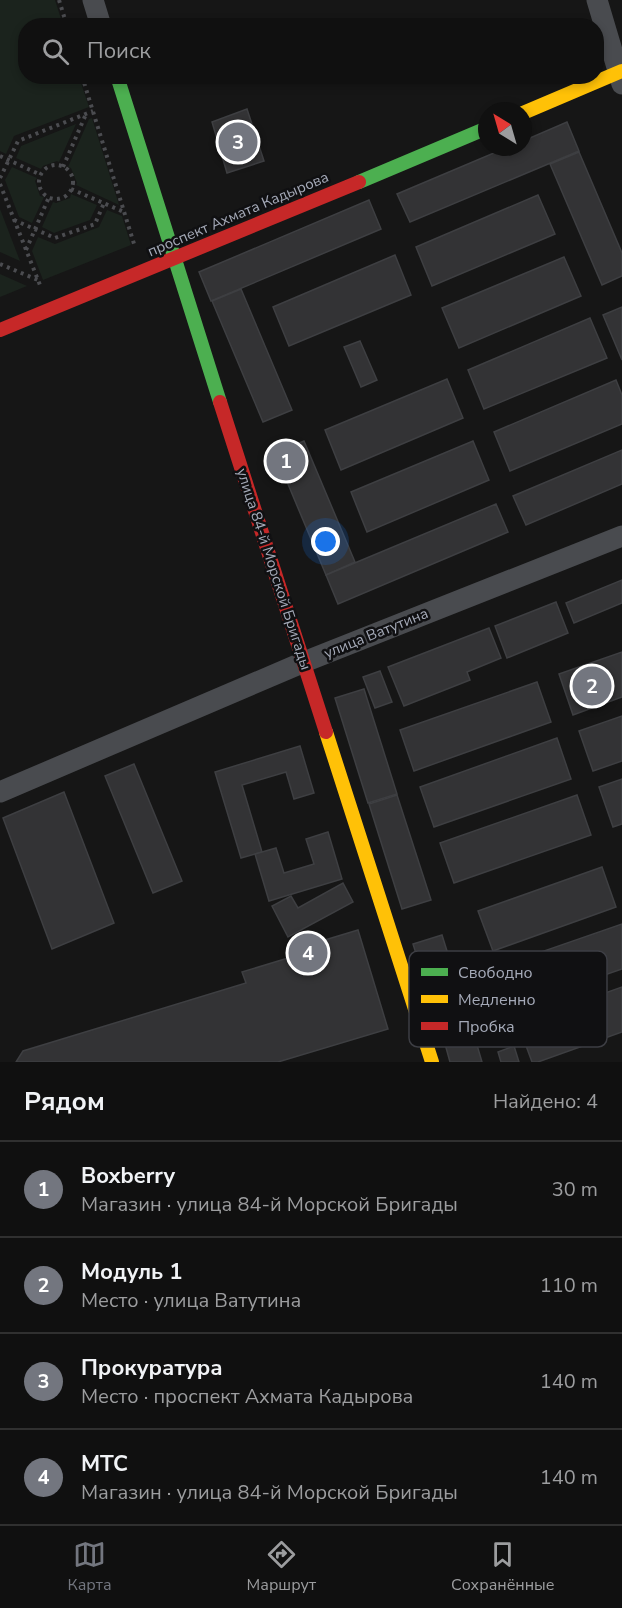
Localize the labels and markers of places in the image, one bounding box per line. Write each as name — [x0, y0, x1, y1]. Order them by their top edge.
pin: 3 — [218, 120, 258, 164]
pin: 1 — [266, 438, 306, 484]
pin: 2 — [572, 664, 612, 708]
pin: 4 — [288, 930, 328, 976]

